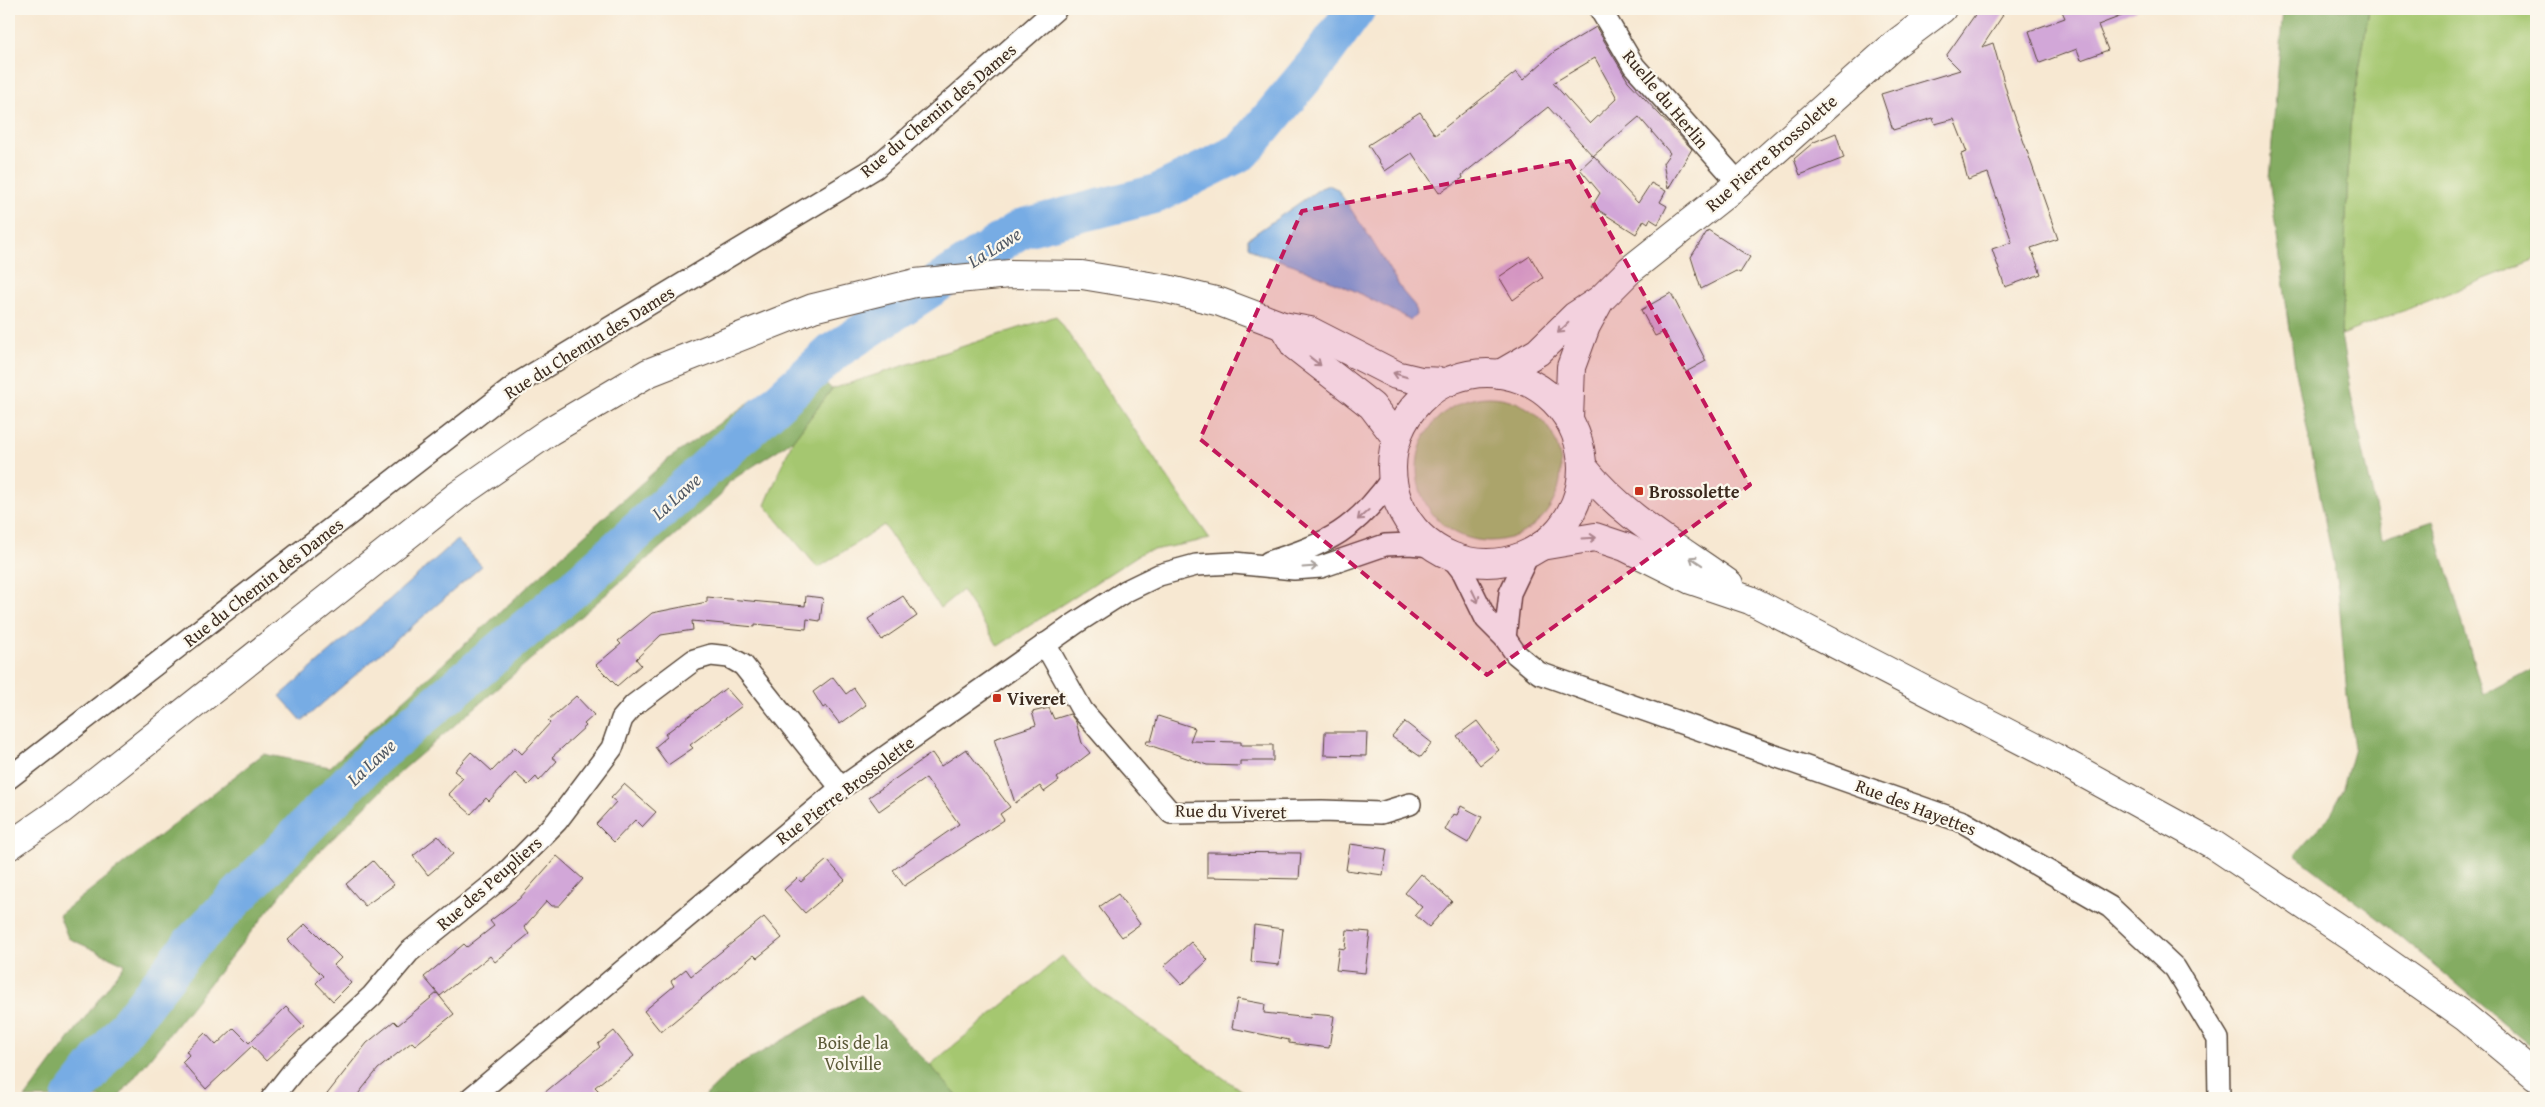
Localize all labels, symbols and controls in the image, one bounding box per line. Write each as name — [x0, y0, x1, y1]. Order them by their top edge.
street label: Rue du Chemin des Dames — [854, 36, 1022, 184]
street label: Ruelle du Herlin — [1616, 43, 1716, 155]
street label: Rue Pierre Brossolette — [1699, 88, 1843, 218]
water label: La Lawe — [961, 219, 1027, 275]
street label: Rue du Chemin des Dames — [498, 278, 680, 406]
one-way arrow — [1556, 322, 1569, 334]
one-way arrow — [1308, 356, 1321, 367]
one-way arrow — [1392, 370, 1408, 380]
water label: La Lawe — [644, 466, 707, 527]
place label: Brossolette — [1649, 478, 1740, 505]
marker: Brossolette — [1633, 485, 1645, 497]
one-way arrow — [1356, 509, 1369, 521]
street label: Rue du Chemin des Dames — [177, 511, 349, 653]
one-way arrow — [1581, 534, 1597, 543]
one-way arrow — [1690, 556, 1704, 566]
one-way arrow — [1302, 563, 1318, 572]
one-way arrow — [1470, 588, 1480, 603]
place label: Viveret — [1007, 685, 1066, 712]
marker: Viveret — [991, 692, 1003, 704]
street label: Rue Pierre Brossolette — [770, 729, 920, 851]
water label: La Lawe — [339, 732, 402, 793]
street label: Rue des Hayettes — [1852, 772, 1980, 842]
street label: Rue du Viveret — [1175, 797, 1288, 825]
street label: Rue des Peupliers — [430, 829, 548, 937]
park label: Bois de la Volville — [817, 1029, 889, 1077]

